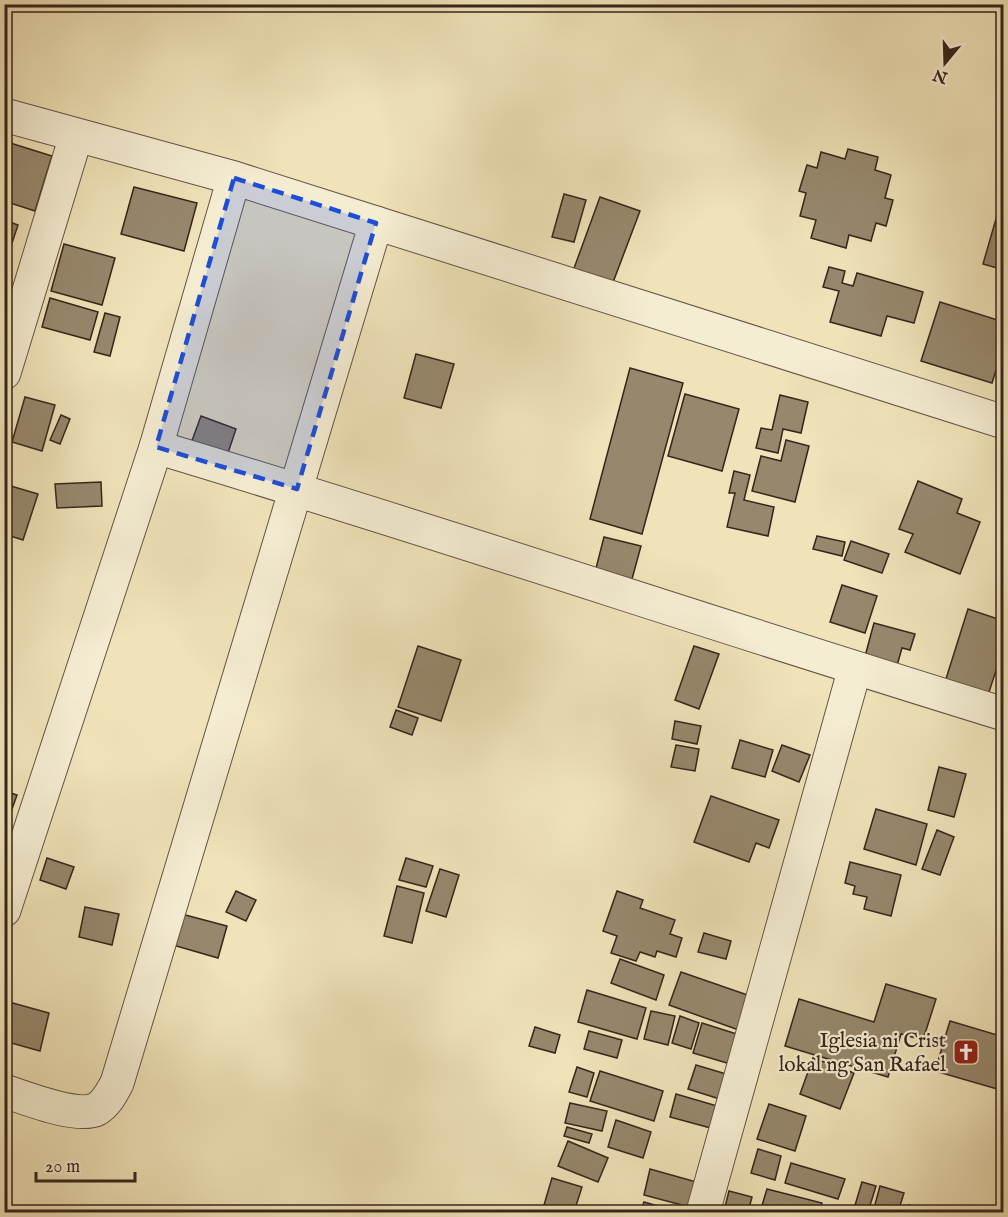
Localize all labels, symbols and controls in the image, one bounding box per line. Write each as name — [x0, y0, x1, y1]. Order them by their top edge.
north arrow — [915, 33, 975, 93]
text: N — [931, 64, 952, 87]
place label: Iglesia ni Crist lokal ng San Rafael — [779, 1028, 946, 1079]
church icon: Iglesia ni Crist lokal ng San Rafael — [951, 1037, 981, 1067]
scale bar — [36, 1145, 135, 1183]
text: 20 m — [45, 1156, 80, 1179]

